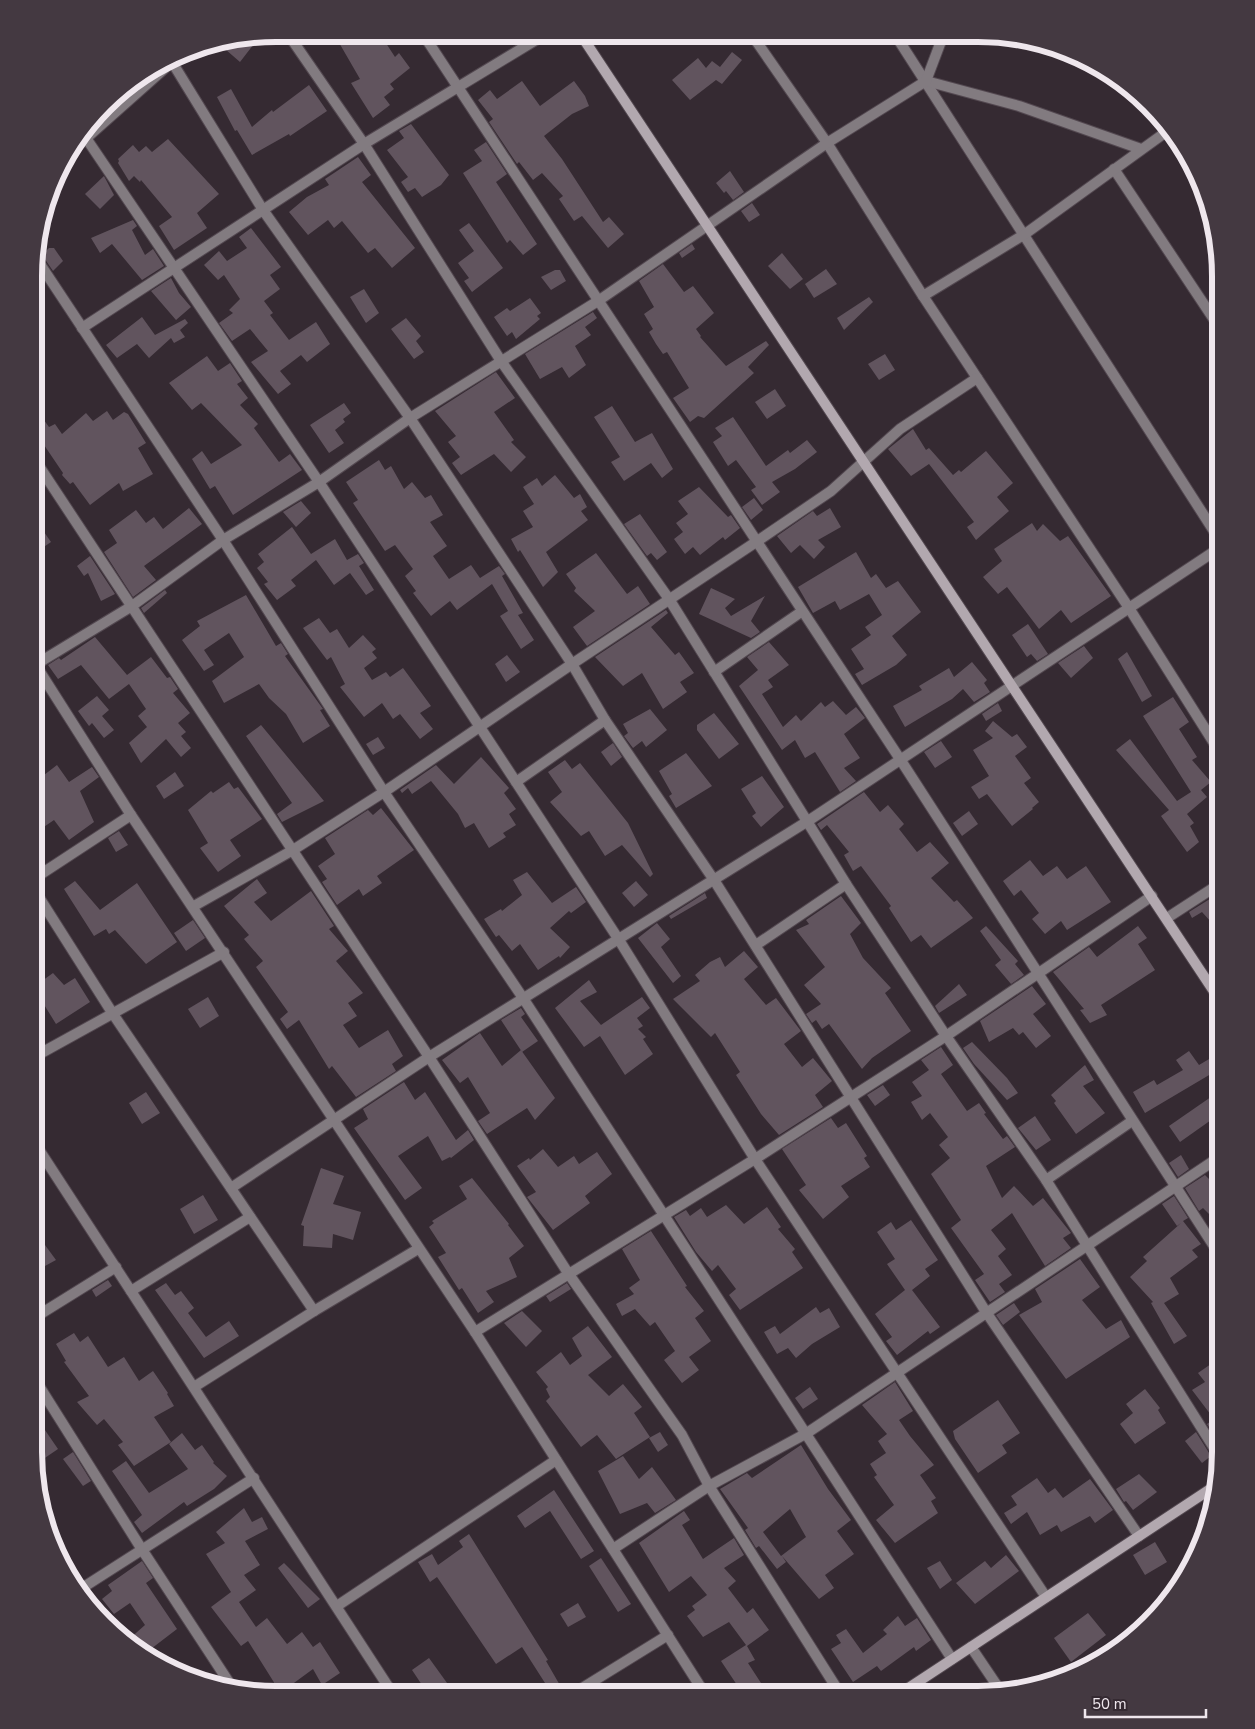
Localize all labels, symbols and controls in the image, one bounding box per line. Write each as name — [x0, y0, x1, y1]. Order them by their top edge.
scale bar — [1085, 1686, 1206, 1718]
text: 50 m — [1092, 1694, 1127, 1714]

